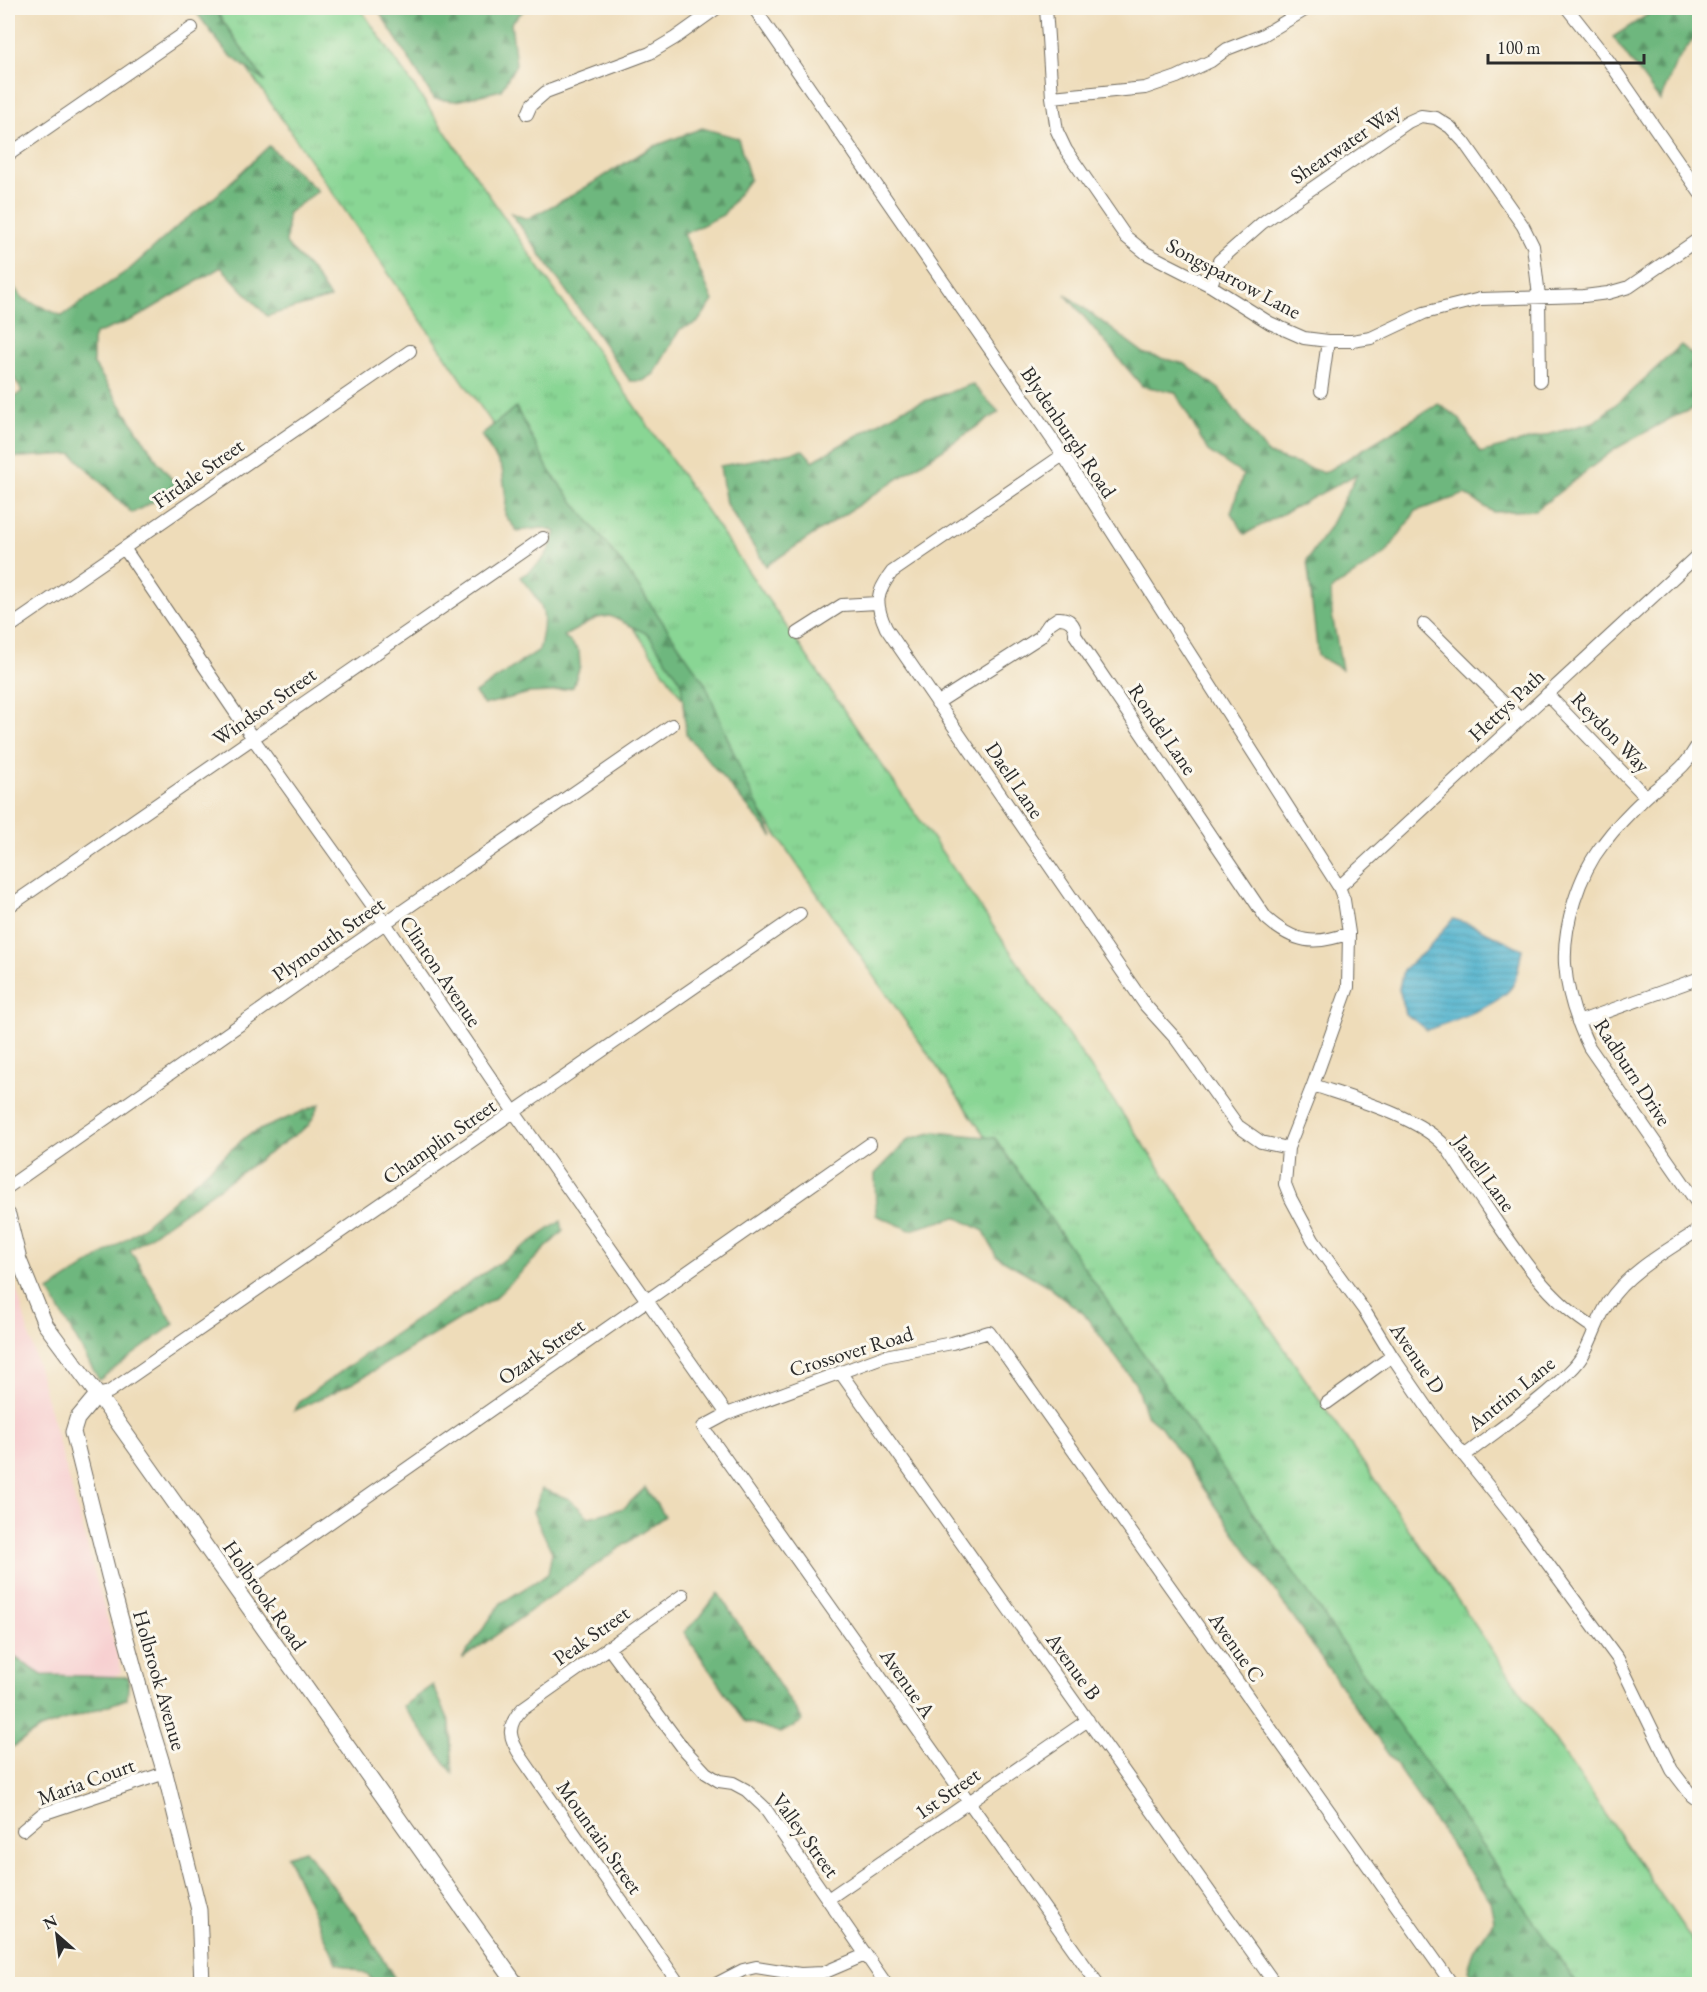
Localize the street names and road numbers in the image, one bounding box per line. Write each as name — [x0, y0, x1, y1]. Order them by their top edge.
street label: Shearwater Way — [1285, 96, 1406, 190]
street label: Songsparrow Lane — [1162, 231, 1306, 325]
street label: Blydenburgh Road — [1015, 361, 1123, 503]
street label: Firdale Street — [147, 431, 249, 514]
street label: Windsor Street — [207, 660, 321, 752]
street label: Hettys Path — [1462, 663, 1550, 747]
street label: Rondel Lane — [1123, 678, 1203, 780]
street label: Reydon Way — [1566, 686, 1657, 779]
street label: Daell Lane — [980, 737, 1050, 823]
street label: Plymouth Street — [266, 890, 390, 988]
street label: Clinton Avenue — [394, 910, 488, 1032]
street label: Radburn Drive — [1588, 1013, 1678, 1131]
street label: Champlin Street — [377, 1092, 501, 1190]
street label: Janell Lane — [1447, 1127, 1522, 1217]
street label: Ozark Street — [492, 1311, 590, 1391]
street label: Avenue D — [1384, 1316, 1452, 1399]
street label: Crossover Road — [786, 1319, 917, 1383]
street label: Antrim Lane — [1461, 1350, 1560, 1437]
street label: Holbrook Road — [217, 1535, 313, 1656]
street label: Peak Street — [548, 1599, 635, 1671]
street label: Avenue C — [1203, 1606, 1271, 1687]
street label: Holbrook Avenue — [127, 1607, 193, 1753]
street label: Avenue B — [1040, 1626, 1107, 1705]
street label: Avenue A — [874, 1642, 942, 1723]
street label: Maria Court — [34, 1751, 139, 1811]
street label: 1st Street — [909, 1761, 985, 1825]
street label: Mountain Street — [551, 1775, 649, 1899]
street label: Valley Street — [766, 1787, 846, 1883]

